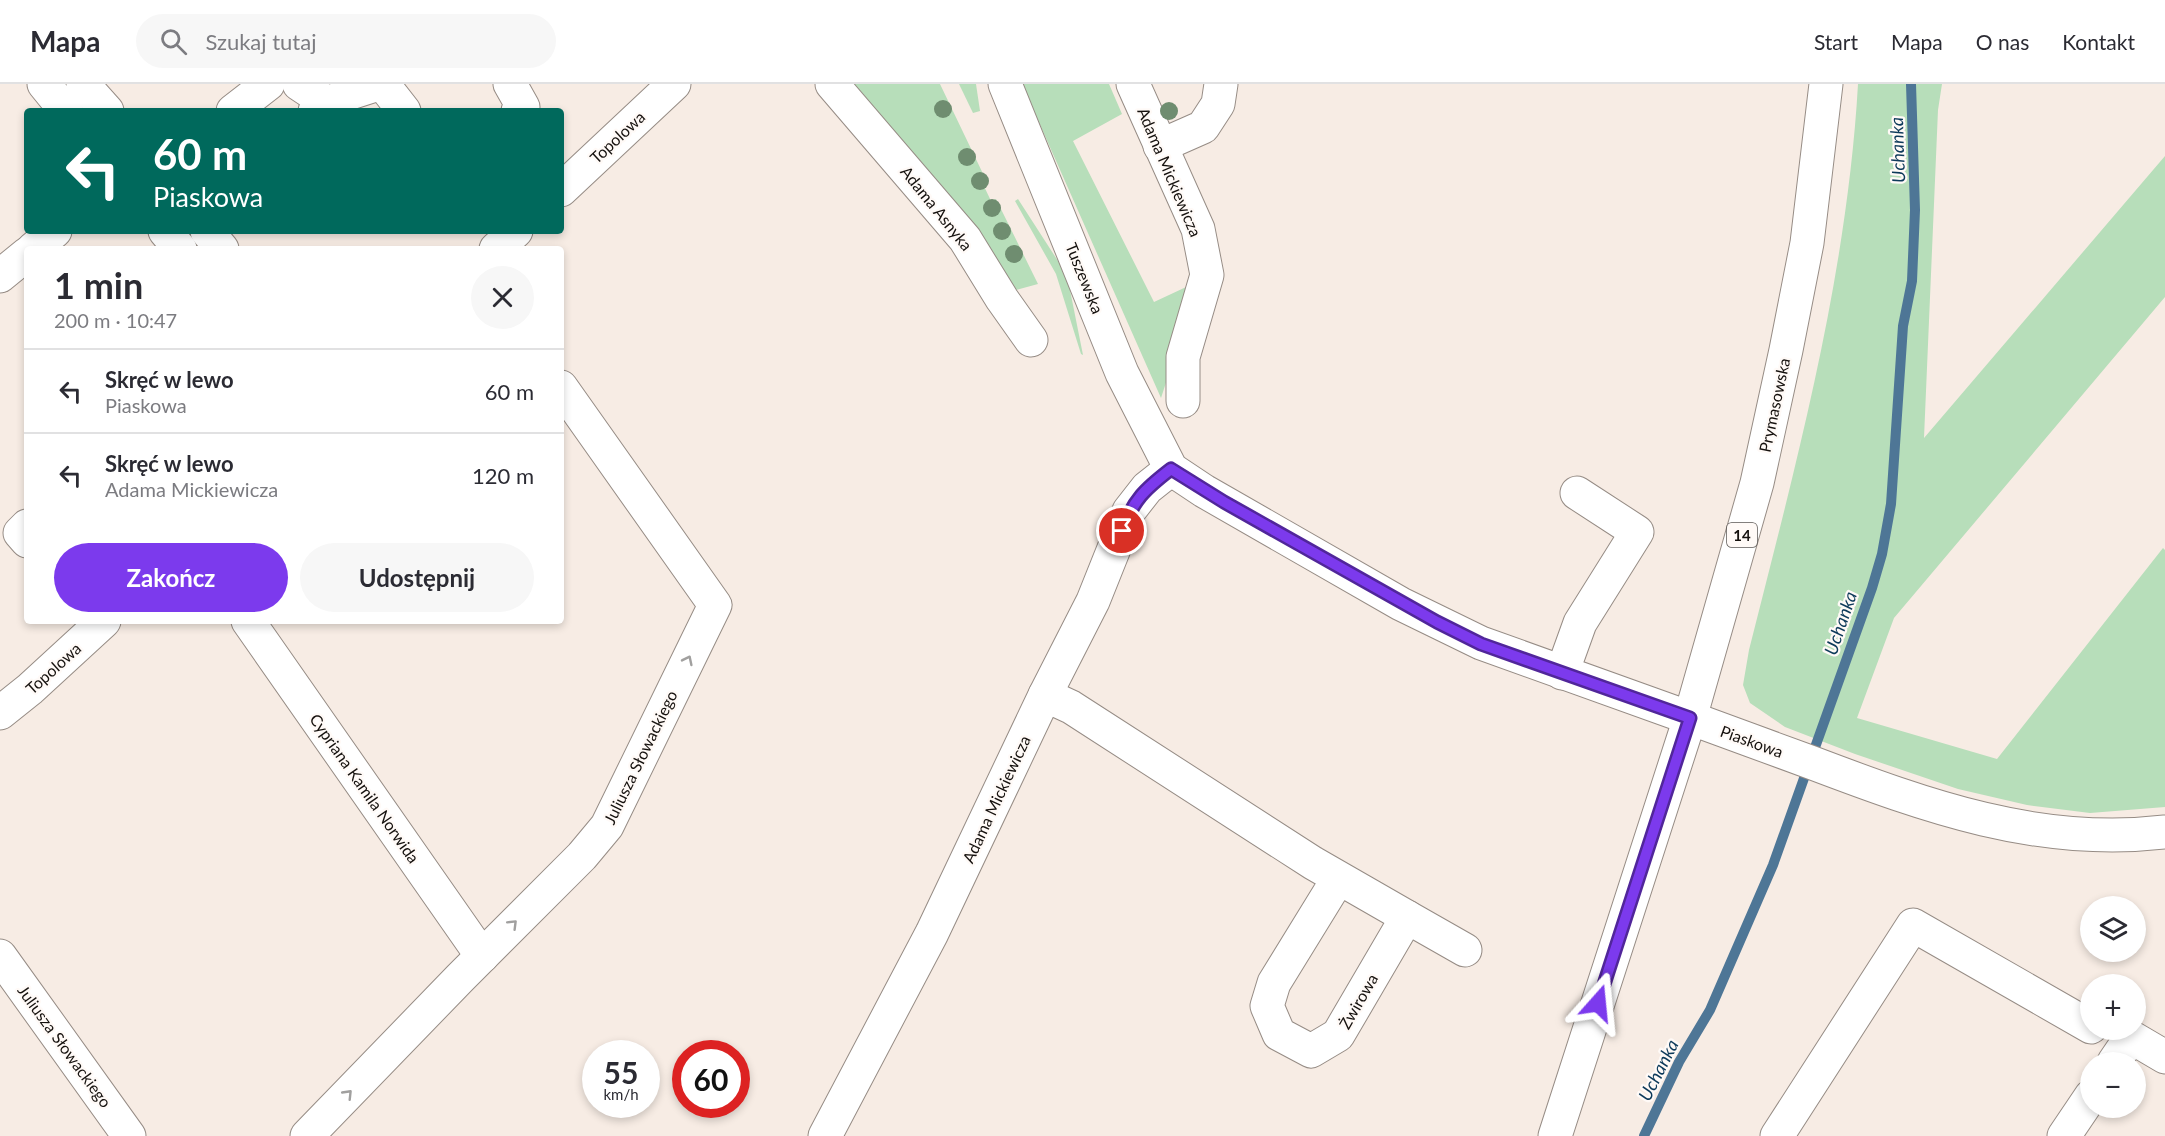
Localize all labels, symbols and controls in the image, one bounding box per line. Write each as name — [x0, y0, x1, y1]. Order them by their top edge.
search box — [136, 14, 556, 68]
text: Mapa — [30, 24, 100, 58]
icon: search — [157, 25, 190, 58]
text: Szukaj tutaj — [205, 28, 316, 55]
text: Start — [1814, 29, 1858, 54]
text: Mapa — [1891, 29, 1943, 54]
text: O nas — [1976, 29, 2029, 54]
text: Kontakt — [2062, 29, 2135, 54]
street label: Adama Mickiewicza — [1134, 105, 1206, 239]
street label: Topolowa — [586, 107, 648, 167]
water label: Uchanka — [1885, 117, 1909, 183]
text: 60 m — [153, 129, 247, 179]
icon: left — [54, 132, 132, 210]
street label: Adama Asnyka — [897, 162, 977, 254]
text: Piaskowa — [153, 180, 263, 213]
street label: Tuszewska — [1062, 240, 1108, 316]
text: 1 min — [54, 263, 143, 307]
button: close — [471, 266, 534, 329]
text: 200 m · 10:47 — [54, 308, 177, 332]
street label: Prymasowska — [1755, 356, 1793, 454]
text: Skręć w lewo — [105, 366, 234, 393]
icon: left — [54, 375, 87, 408]
text: 60 m — [485, 378, 534, 405]
text: Piaskowa — [105, 393, 187, 417]
text: Skręć w lewo — [105, 450, 234, 477]
icon: left — [54, 459, 87, 492]
text: 120 m — [472, 462, 534, 489]
text: Adama Mickiewicza — [105, 477, 278, 501]
pin — [1096, 505, 1147, 556]
icon: arrive — [1105, 514, 1138, 547]
road number: 14 — [1727, 523, 1757, 547]
button: Zakończ — [54, 543, 288, 612]
button: Udostępnij — [300, 543, 534, 612]
water label: Uchanka — [1819, 588, 1861, 658]
street label: Topolowa — [21, 638, 85, 698]
one-way arrow — [681, 655, 692, 666]
street label: Juliusza Słowackiego — [599, 687, 681, 827]
street label: Cypriana Kamila Norwida — [306, 710, 424, 866]
street label: Piaskowa — [1718, 721, 1786, 761]
street label: Adama Mickiewicza — [958, 732, 1034, 866]
map controls — [2080, 896, 2146, 1118]
button: layers — [2080, 896, 2146, 962]
one-way arrow — [506, 921, 517, 932]
street label: Żwirowa — [1335, 970, 1381, 1032]
position arrow — [1566, 971, 1630, 1035]
button: + — [2080, 974, 2146, 1040]
street label: Juliusza Słowackiego — [14, 981, 116, 1111]
water label: Uchanka — [1633, 1036, 1683, 1104]
speed limit sign: 60 — [672, 1040, 750, 1118]
button: − — [2080, 1052, 2146, 1118]
text: 55 — [604, 1054, 638, 1090]
text: km/h — [603, 1085, 639, 1103]
one-way arrow — [340, 1091, 351, 1102]

